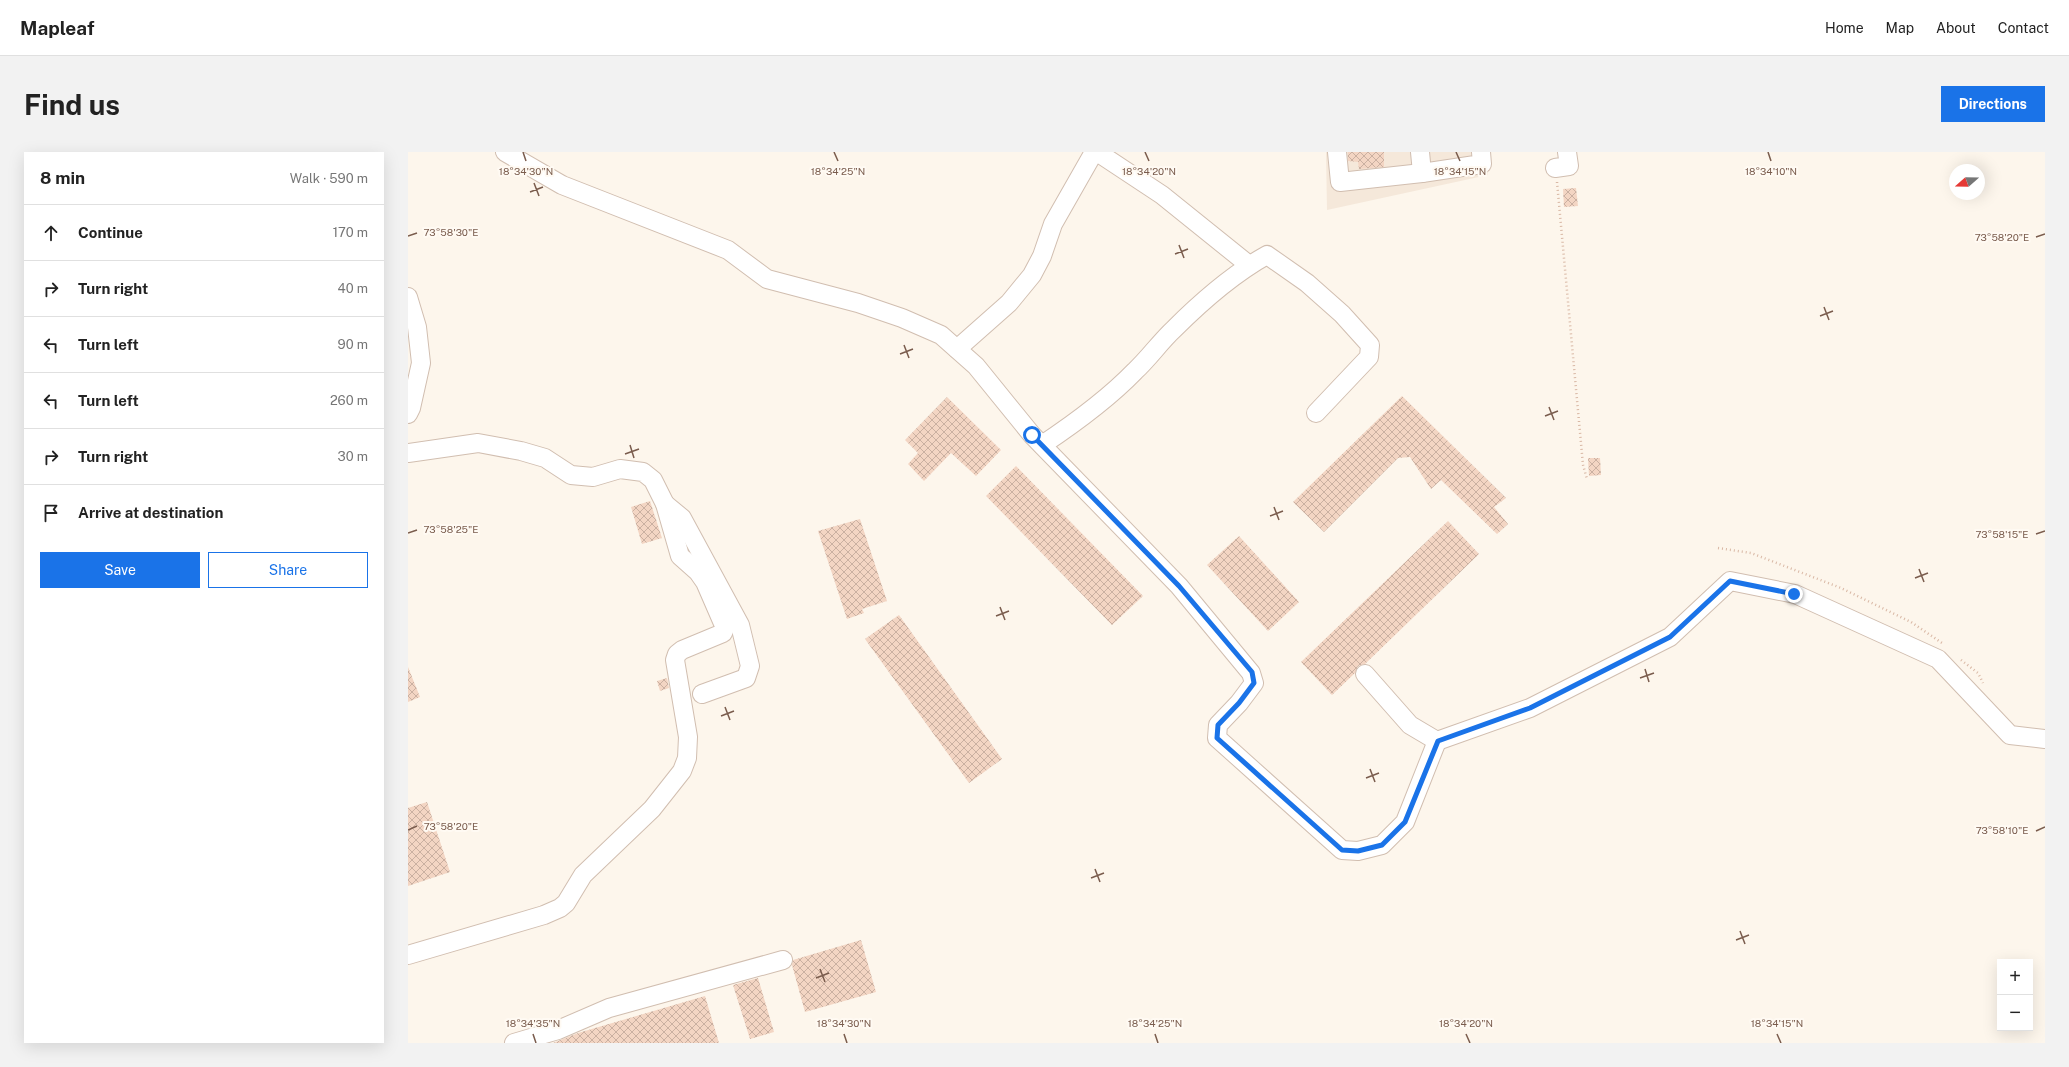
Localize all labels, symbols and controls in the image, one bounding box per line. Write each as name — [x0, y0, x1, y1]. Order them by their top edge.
text: Mapleaf — [20, 17, 94, 39]
text: Home — [1825, 20, 1864, 36]
text: Map — [1886, 20, 1914, 36]
text: About — [1936, 20, 1976, 36]
text: Contact — [1998, 20, 2049, 36]
button: Directions — [1941, 86, 2045, 122]
text: Find us — [24, 88, 120, 121]
north arrow — [1949, 164, 1985, 200]
text: 18°34'30"N — [499, 165, 553, 177]
text: 18°34'25"N — [811, 165, 865, 177]
text: 18°34'20"N — [1122, 165, 1176, 177]
text: 18°34'15"N — [1434, 165, 1486, 177]
text: 18°34'10"N — [1745, 165, 1797, 177]
text: 8 min — [40, 168, 85, 188]
text: Walk · 590 m — [290, 171, 368, 186]
icon: ahead — [40, 222, 62, 244]
text: Continue — [78, 224, 143, 241]
text: 170 m — [333, 225, 368, 240]
text: 73°58'30"E — [424, 226, 478, 238]
text: 73°58'20"E — [1975, 231, 2029, 243]
icon: right — [40, 278, 62, 300]
text: Turn right — [78, 280, 148, 297]
text: 40 m — [337, 281, 368, 296]
icon: left — [40, 334, 62, 356]
text: Turn left — [78, 336, 139, 353]
text: 90 m — [338, 337, 368, 352]
icon: left — [40, 390, 62, 412]
text: Turn left — [78, 392, 139, 409]
text: 260 m — [330, 393, 368, 408]
route start — [1023, 426, 1041, 444]
icon: right — [40, 446, 62, 468]
text: Turn right — [78, 448, 148, 465]
text: 30 m — [338, 449, 368, 464]
icon: arrive — [40, 502, 62, 524]
text: Arrive at destination — [78, 504, 223, 521]
text: 73°58'25"E — [424, 523, 478, 535]
text: 73°58'15"E — [1975, 528, 2029, 540]
button: Save — [40, 552, 200, 588]
button: Share — [208, 552, 368, 588]
route end — [1785, 585, 1803, 603]
text: 73°58'20"E — [424, 820, 478, 832]
text: 73°58'10"E — [1976, 824, 2028, 836]
map controls — [1997, 959, 2033, 1031]
button: + — [1997, 959, 2033, 995]
button: − — [1997, 995, 2033, 1031]
text: 18°34'35"N — [506, 1017, 560, 1029]
text: 18°34'30"N — [817, 1017, 871, 1029]
text: 18°34'25"N — [1128, 1017, 1182, 1029]
text: 18°34'20"N — [1439, 1017, 1493, 1029]
text: 18°34'15"N — [1751, 1017, 1803, 1029]

